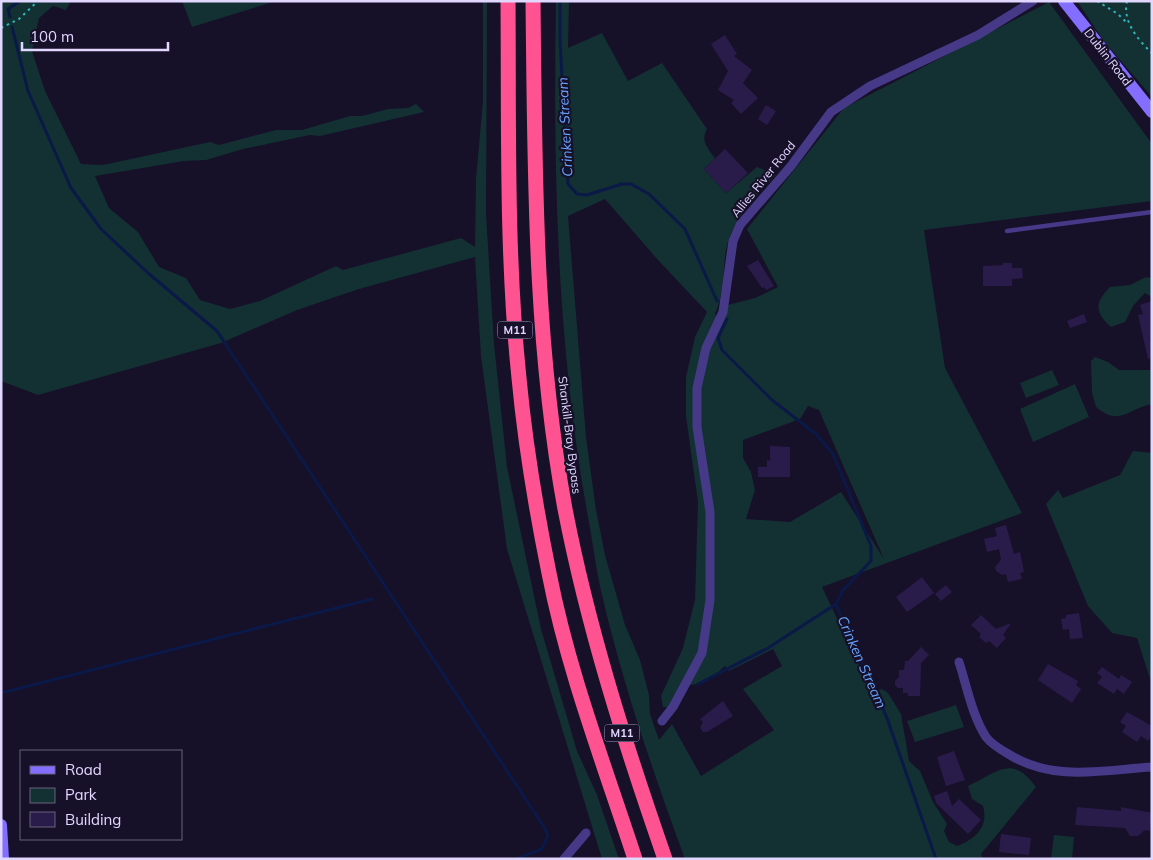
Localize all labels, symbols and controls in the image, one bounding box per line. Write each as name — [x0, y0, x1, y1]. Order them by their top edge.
scale bar — [22, 20, 169, 52]
street label: Dublin Road — [1081, 25, 1135, 89]
text: 100 m — [30, 27, 74, 46]
water label: Crinken Stream — [553, 77, 577, 177]
street label: Allies River Road — [728, 138, 798, 220]
road number: M11 — [498, 322, 532, 338]
street label: Shankill-Bray Bypass — [555, 375, 585, 495]
water label: Crinken Stream — [834, 613, 890, 711]
road number: M11 — [604, 724, 640, 741]
legend — [20, 750, 182, 840]
text: Road — [65, 760, 102, 779]
text: Park — [65, 785, 97, 804]
text: Building — [65, 810, 121, 829]

